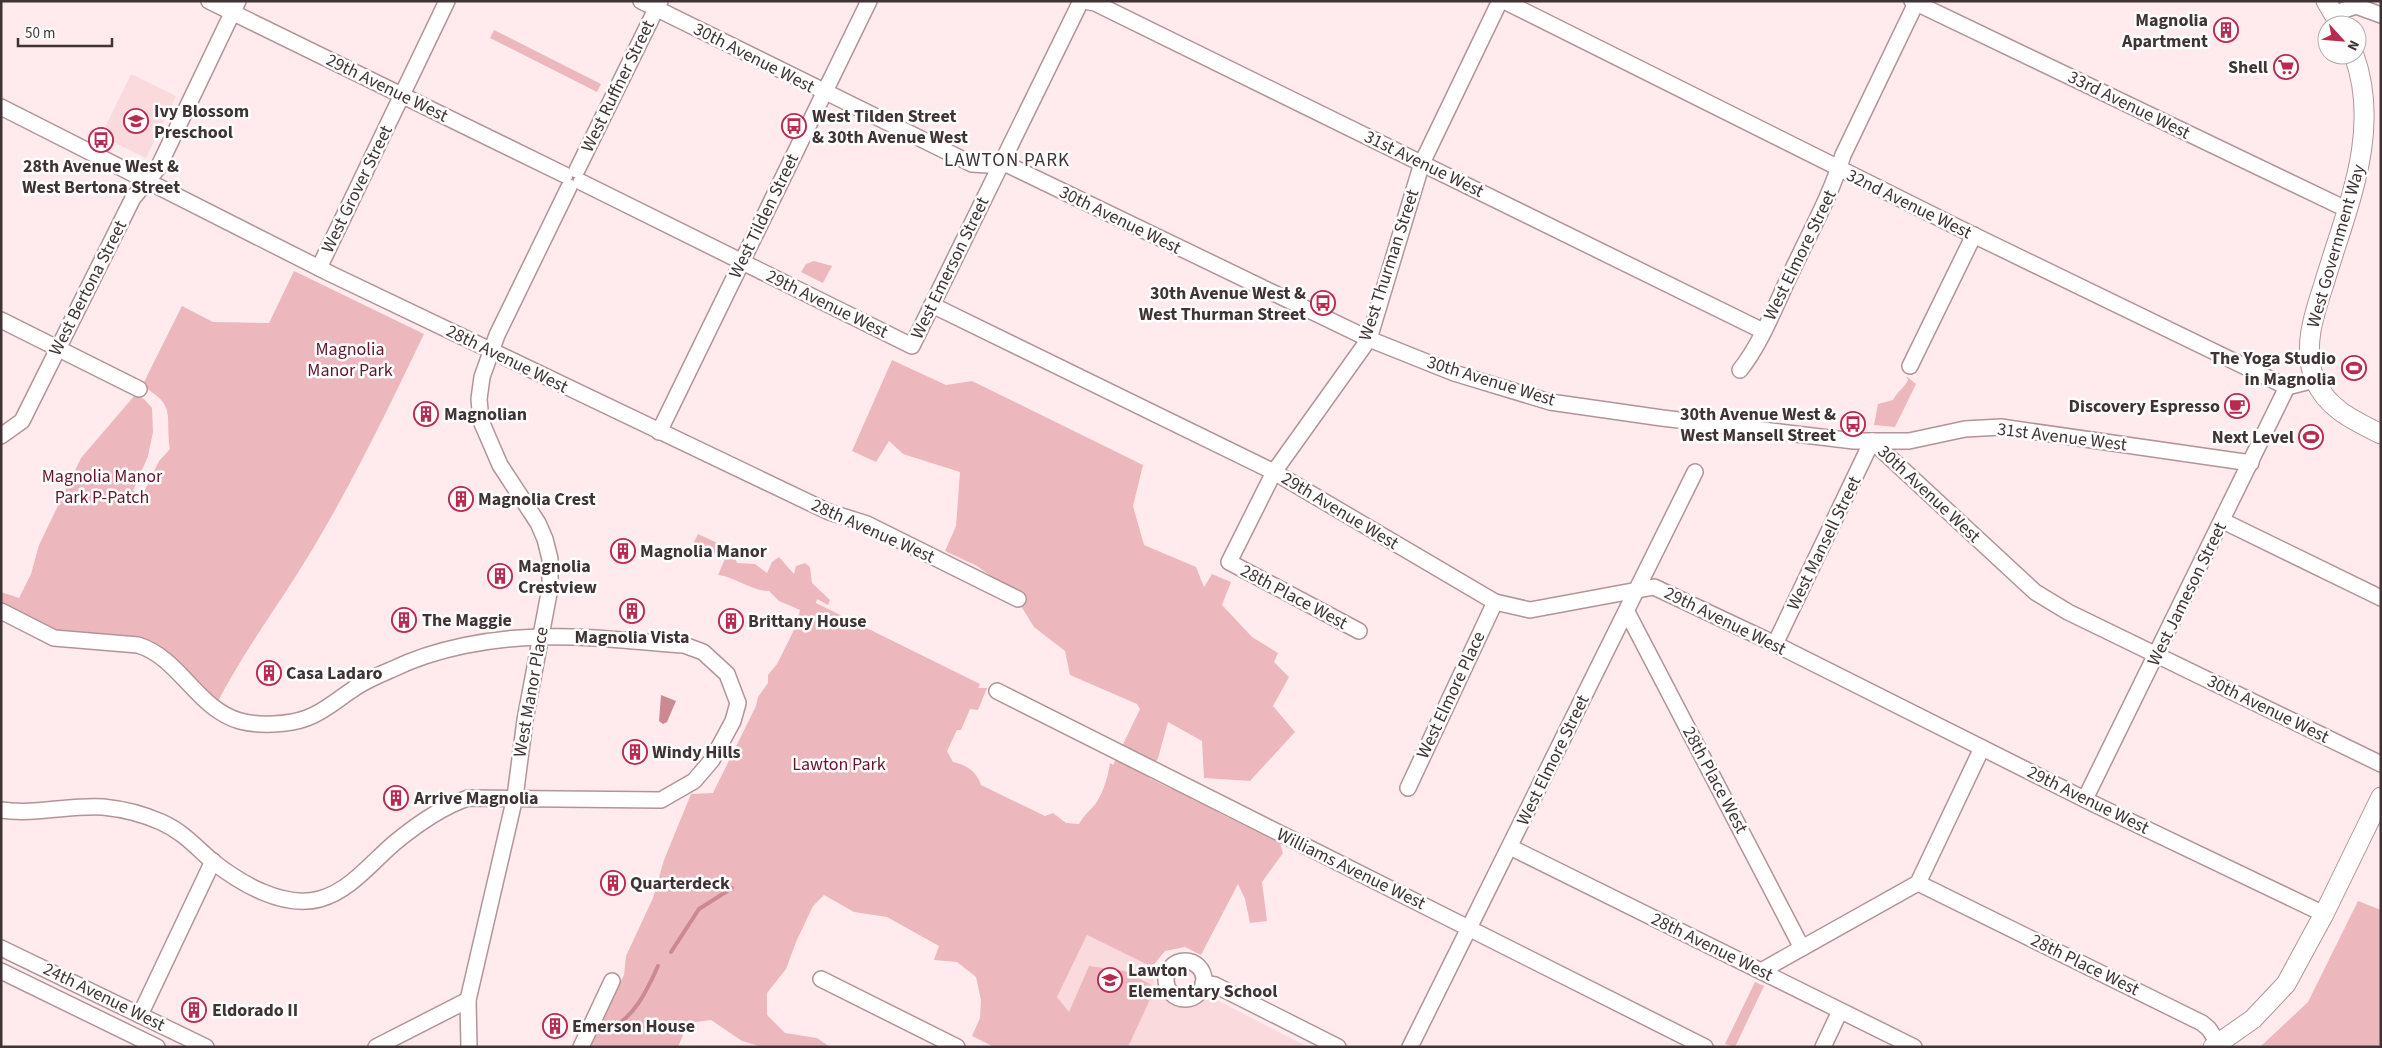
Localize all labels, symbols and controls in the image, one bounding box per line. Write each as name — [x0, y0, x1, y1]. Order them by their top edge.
place label: Magnolia Apartment — [2121, 8, 2208, 54]
scale bar — [18, 15, 111, 47]
north arrow — [2317, 15, 2367, 65]
street label: West Ruffner Street — [575, 16, 661, 156]
street label: 30th Avenue West — [689, 17, 819, 99]
building icon: Magnolia Apartment — [2213, 17, 2239, 43]
text: 50 m — [25, 23, 55, 44]
text: N — [2342, 37, 2364, 54]
street label: 29th Avenue West — [322, 48, 452, 128]
supermarket icon: Shell — [2273, 54, 2299, 80]
place label: Shell — [2228, 55, 2268, 80]
street label: 33rd Avenue West — [2064, 65, 2194, 145]
place label: Ivy Blossom Preschool — [154, 99, 249, 145]
place label: West Tilden Street & 30th Avenue West — [812, 104, 968, 150]
school or university icon: Ivy Blossom Preschool — [123, 108, 149, 134]
bus stop icon: West Tilden Street & 30th Avenue West — [781, 113, 807, 139]
street label: West Grover Street — [315, 121, 399, 257]
street label: 31st Avenue West — [1360, 124, 1488, 204]
bus stop icon: 28th Avenue West & West Bertona Street — [88, 127, 114, 153]
district label: LAWTON PARK — [944, 147, 1070, 174]
street label: West Tilden Street — [723, 149, 805, 283]
place label: 28th Avenue West & West Bertona Street — [22, 154, 180, 200]
street label: West Government Way — [2301, 161, 2371, 331]
street label: 32nd Avenue West — [1842, 163, 1976, 245]
street label: 30th Avenue West — [1055, 180, 1185, 260]
street label: West Thurman Street — [1353, 186, 1425, 344]
street label: West Elmore Street — [1758, 186, 1842, 324]
street label: West Emerson Street — [905, 193, 995, 343]
street label: West Bertona Street — [43, 216, 133, 360]
street label: 29th Avenue West — [762, 264, 892, 344]
place label: 30th Avenue West & West Thurman Street — [1139, 281, 1306, 327]
bus stop icon: 30th Avenue West & West Thurman Street — [1310, 290, 1336, 316]
street label: 28th Avenue West — [442, 319, 572, 399]
park label: Magnolia Manor Park — [307, 337, 393, 383]
place label: The Yoga Studio in Magnolia — [2210, 346, 2336, 392]
street label: 30th Avenue West — [1424, 350, 1558, 412]
sports icon: The Yoga Studio in Magnolia — [2341, 355, 2367, 381]
cafe icon: Discovery Espresso — [2224, 393, 2250, 419]
place label: Discovery Espresso — [2069, 394, 2220, 419]
building icon: Magnolian — [413, 401, 439, 427]
place label: Magnolian — [444, 402, 527, 427]
place label: 30th Avenue West & West Mansell Street — [1680, 402, 1836, 448]
bus stop icon: 30th Avenue West & West Mansell Street — [1840, 411, 1866, 437]
street label: 31st Avenue West — [1996, 417, 2128, 457]
sports icon: Next Level — [2298, 424, 2324, 450]
place label: Next Level — [2212, 425, 2294, 450]
street label: 30th Avenue West — [1872, 440, 1986, 548]
park label: Magnolia Manor Park P-Patch — [42, 464, 163, 510]
street label: 29th Avenue West — [1277, 466, 1403, 556]
street label: West Mansell Street — [1781, 472, 1867, 614]
building icon: Magnolia Crest — [448, 486, 474, 512]
place label: Magnolia Crest — [478, 487, 596, 512]
street label: 28th Avenue West — [807, 493, 939, 569]
street label: West Jameson Street — [2141, 518, 2233, 670]
building icon: Magnolia Manor — [610, 538, 636, 564]
place label: Magnolia Manor — [640, 539, 768, 564]
place label: Magnolia Crestview — [518, 554, 597, 600]
street label: 28th Place West — [1236, 558, 1352, 636]
building icon: Magnolia Crestview — [487, 563, 513, 589]
street label: 29th Avenue West — [1660, 581, 1790, 661]
building icon: Magnolia Vista — [619, 598, 645, 624]
building icon: The Maggie — [391, 607, 417, 633]
place label: The Maggie — [422, 608, 512, 633]
building icon: Brittany House — [718, 608, 744, 634]
place label: Brittany House — [748, 609, 867, 634]
street label: West Manor Place — [507, 625, 555, 759]
place label: Magnolia Vista — [575, 625, 689, 650]
street label: West Elmore Place — [1411, 627, 1491, 763]
building icon: Casa Ladaro — [256, 660, 282, 686]
place label: Casa Ladaro — [286, 661, 383, 686]
street label: 30th Avenue West — [2203, 669, 2333, 749]
street label: West Elmore Street — [1511, 691, 1595, 829]
street label: 28th Place West — [1676, 722, 1754, 838]
building icon: Windy Hills — [622, 739, 648, 765]
place label: Windy Hills — [652, 740, 741, 765]
park label: Lawton Park — [792, 752, 886, 777]
street label: 29th Avenue West — [2023, 760, 2153, 840]
building icon: Arrive Magnolia — [383, 785, 409, 811]
place label: Arrive Magnolia — [413, 786, 539, 811]
street label: Williams Avenue West — [1272, 822, 1430, 916]
building icon: Quarterdeck — [600, 870, 626, 896]
place label: Quarterdeck — [630, 871, 730, 896]
street label: 28th Avenue West — [1647, 907, 1777, 987]
street label: 28th Place West — [2027, 928, 2143, 1002]
street label: 24th Avenue West — [39, 957, 169, 1037]
place label: Lawton Elementary School — [1128, 958, 1278, 1004]
school or university icon: Lawton Elementary School — [1097, 967, 1123, 993]
building icon: Eldorado II — [181, 997, 207, 1023]
place label: Eldorado II — [212, 998, 298, 1023]
building icon: Emerson House — [542, 1013, 568, 1039]
place label: Emerson House — [572, 1014, 695, 1039]

